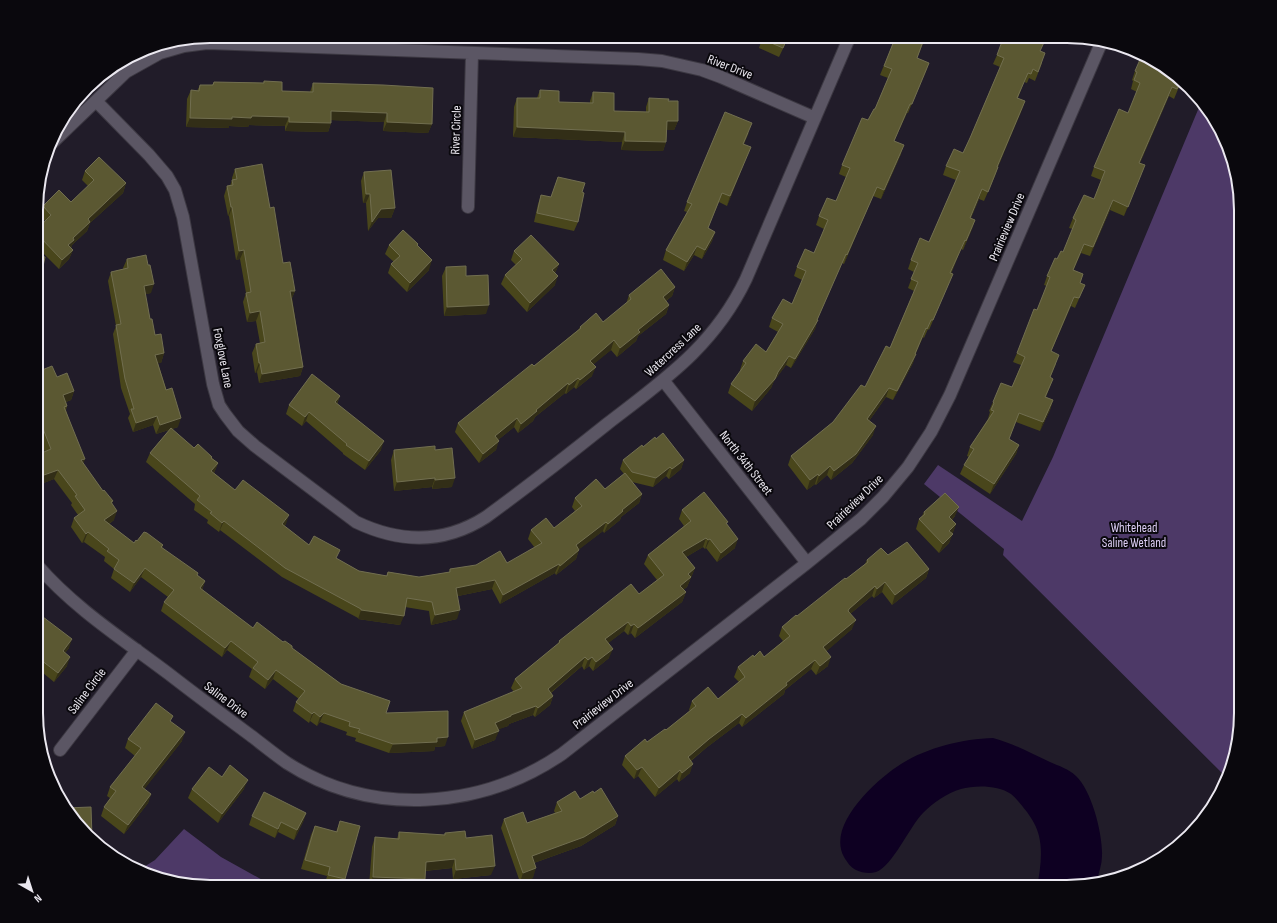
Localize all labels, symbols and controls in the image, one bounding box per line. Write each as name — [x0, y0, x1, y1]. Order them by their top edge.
street label: River Drive — [705, 51, 755, 83]
street label: River Circle — [447, 105, 465, 155]
street label: Prairieview Drive — [985, 191, 1029, 263]
street label: Watercress Lane — [641, 320, 705, 380]
street label: Foxglove Lane — [209, 327, 237, 389]
street label: North 34th Street — [716, 428, 776, 498]
street label: Prairieview Drive — [823, 471, 887, 533]
park label: Whitehead Saline Wetland — [1102, 520, 1166, 551]
street label: Saline Circle — [64, 665, 110, 717]
street label: Prairieview Drive — [570, 675, 636, 733]
street label: Saline Drive — [201, 678, 251, 722]
north arrow — [12, 871, 52, 911]
text: N — [32, 891, 44, 905]

